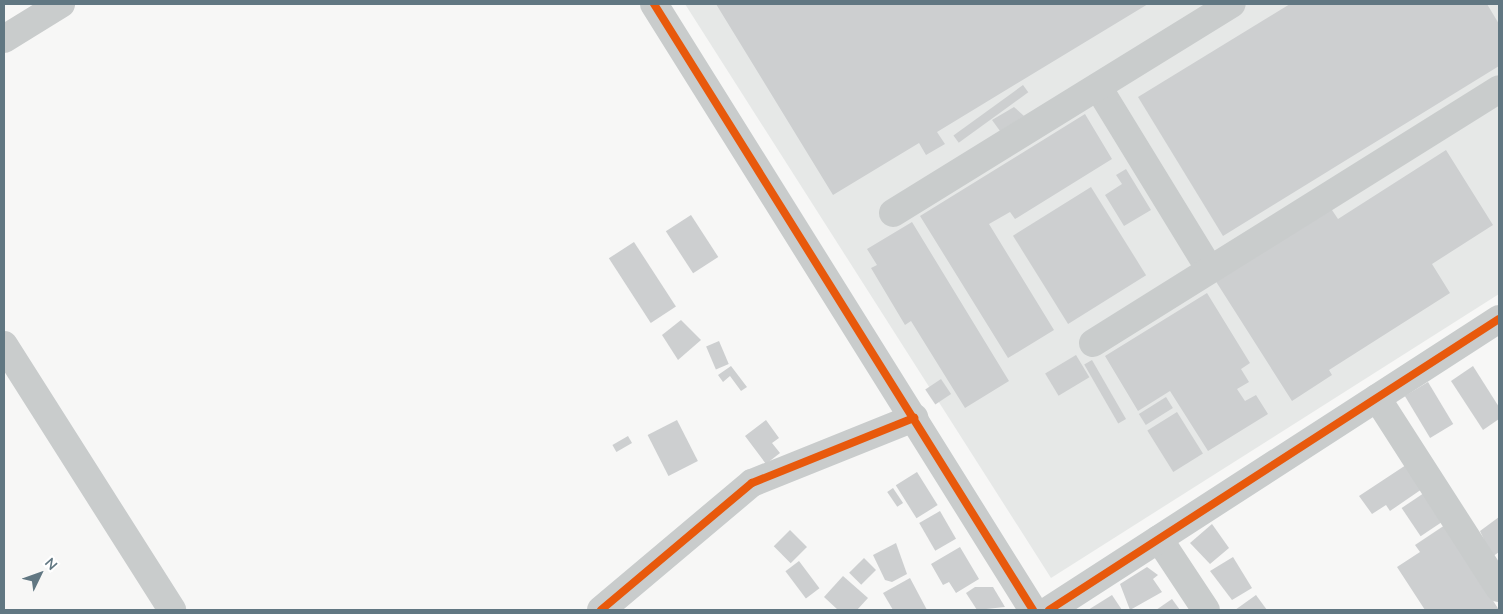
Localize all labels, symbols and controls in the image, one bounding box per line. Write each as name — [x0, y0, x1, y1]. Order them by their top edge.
north arrow — [15, 549, 65, 599]
text: N — [41, 554, 61, 574]

